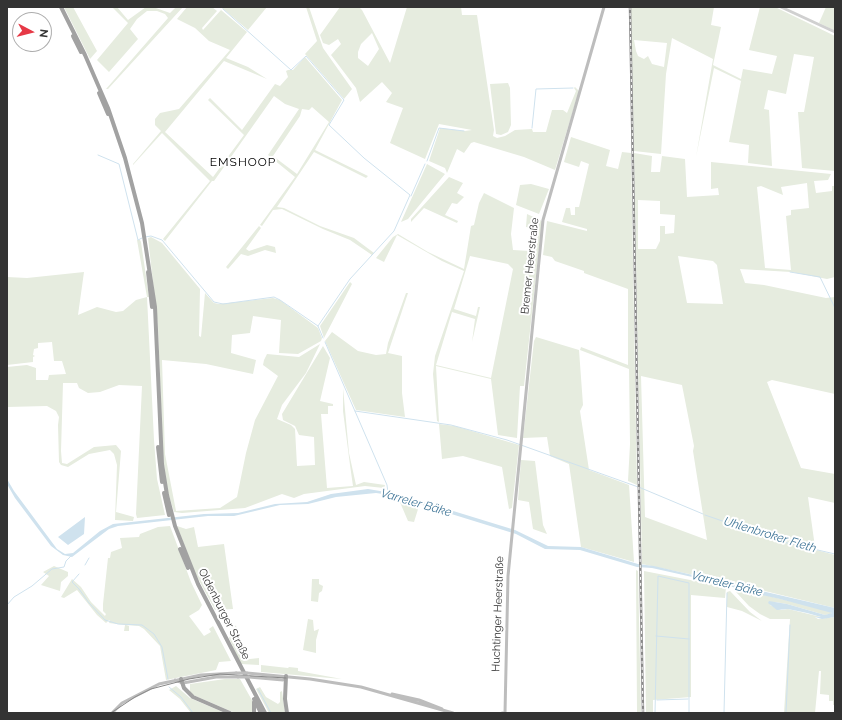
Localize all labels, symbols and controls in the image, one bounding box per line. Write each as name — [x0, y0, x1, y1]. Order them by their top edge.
north arrow — [12, 12, 52, 52]
text: N — [36, 28, 50, 38]
district label: EMSHOOP — [210, 155, 276, 169]
street label: Bremer Heerstraße — [518, 217, 542, 315]
water label: Varreler Bäke — [379, 486, 453, 520]
water label: Uhlenbroker Fleth — [722, 514, 818, 556]
street label: Huchtinger Heerstraße — [489, 556, 507, 672]
street label: Oldenburger Straße — [195, 566, 253, 662]
water label: Varreler Bäke — [690, 568, 764, 600]

